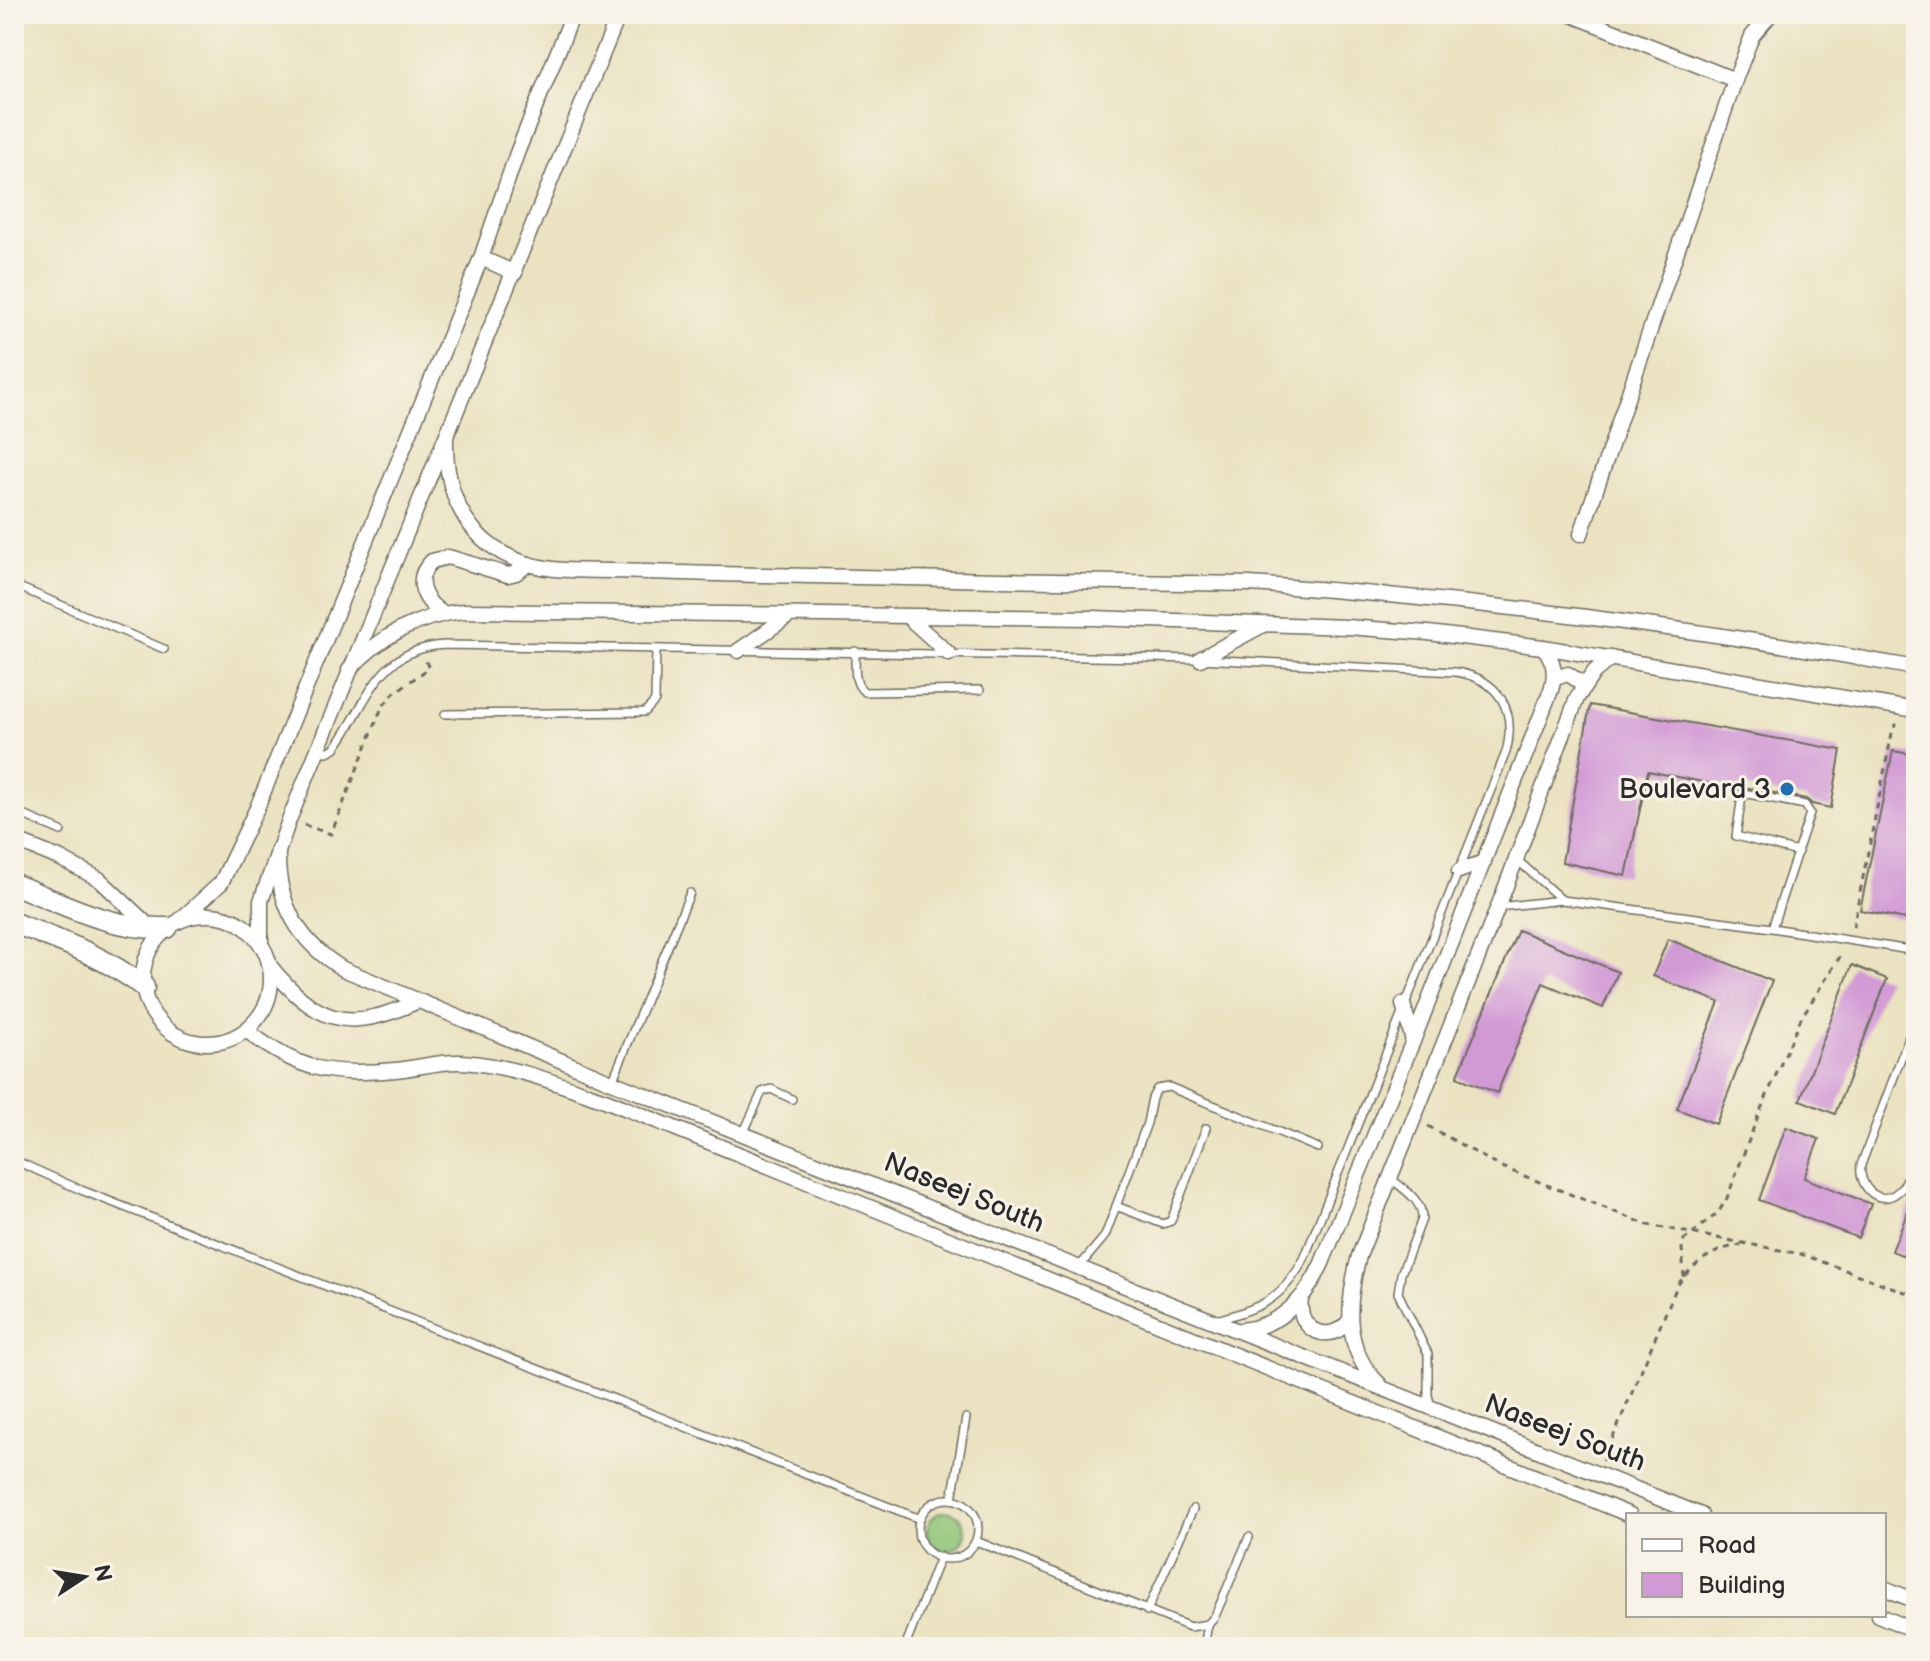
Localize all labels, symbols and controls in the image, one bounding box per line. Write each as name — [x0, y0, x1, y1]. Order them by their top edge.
place label: Boulevard 3 — [1619, 773, 1771, 806]
marker: Boulevard 3 — [1778, 780, 1796, 798]
street label: Naseej South — [879, 1146, 1049, 1240]
street label: Naseej South — [1480, 1387, 1650, 1479]
legend — [1626, 1513, 1886, 1617]
text: Road — [1698, 1531, 1756, 1560]
north arrow — [44, 1537, 124, 1617]
text: N — [87, 1562, 117, 1584]
text: Building — [1698, 1571, 1785, 1600]

